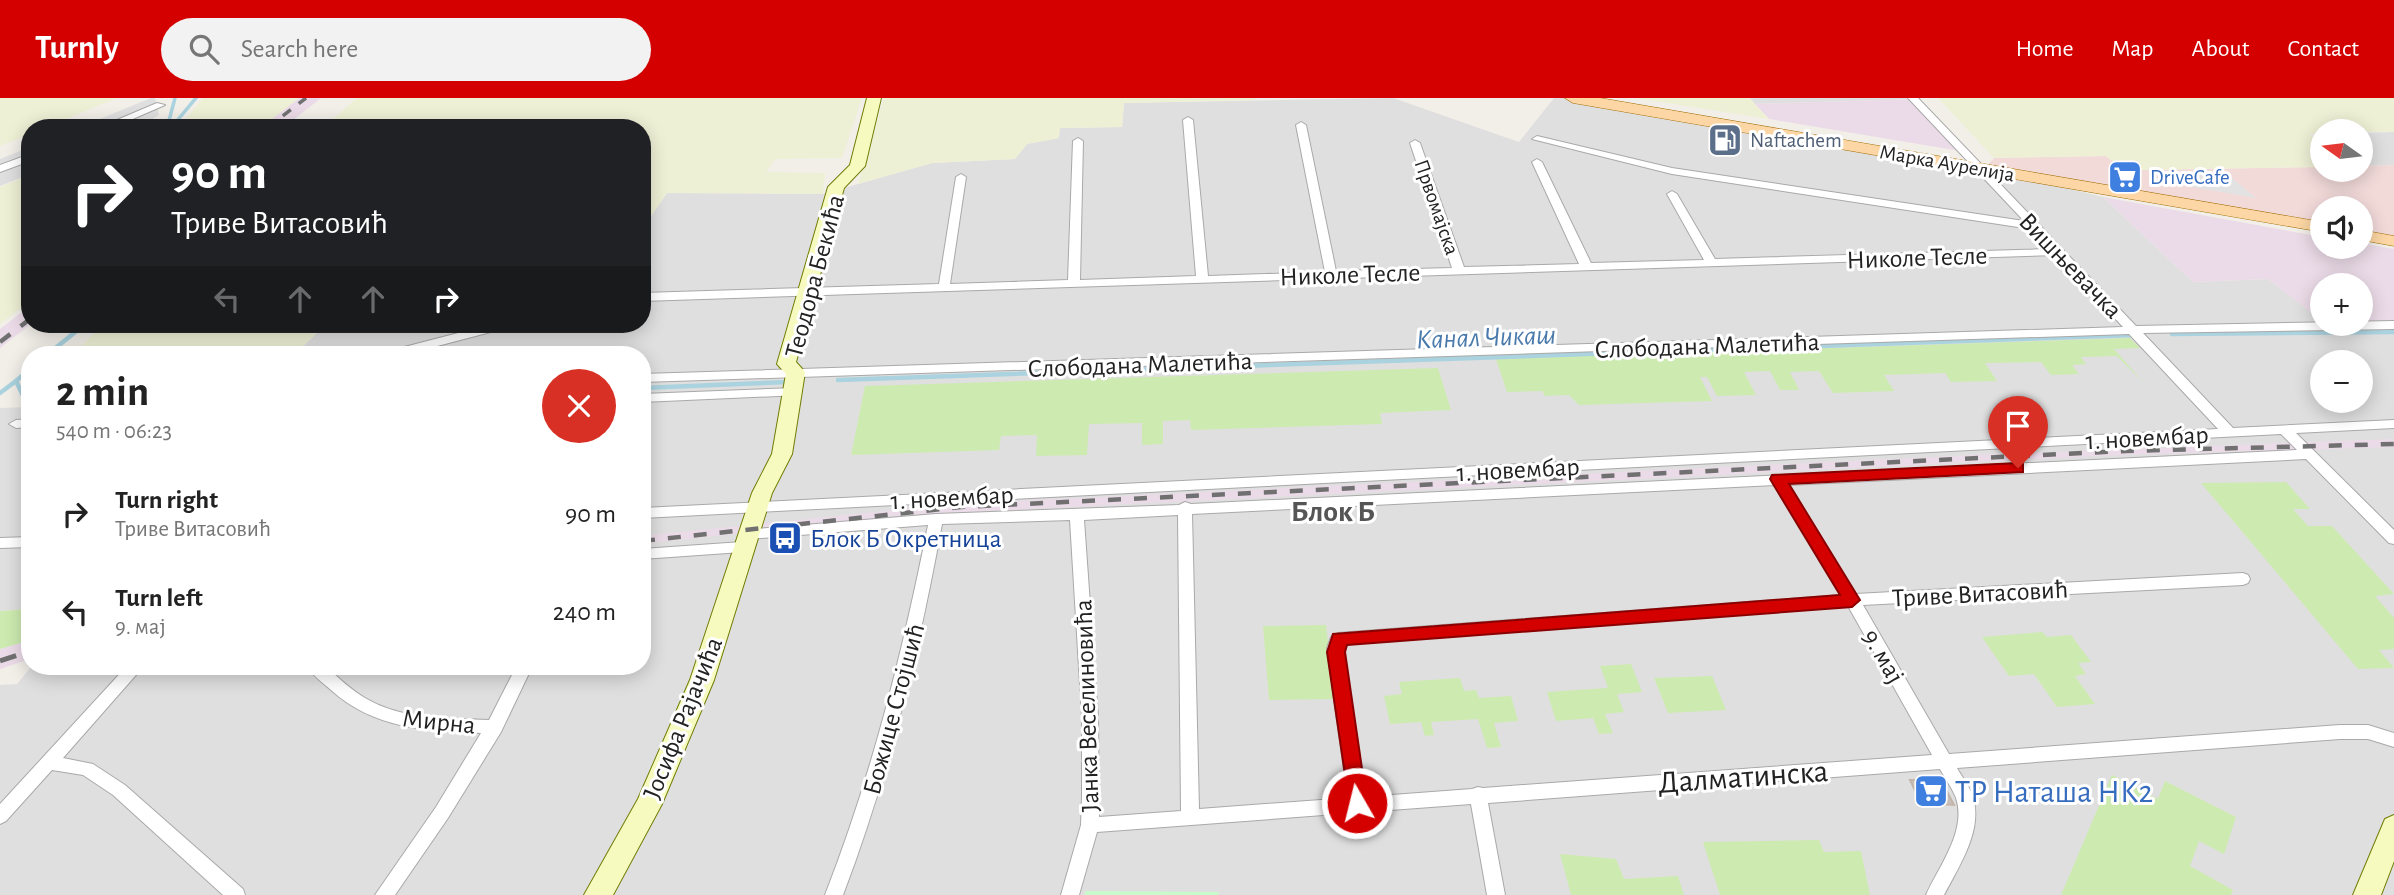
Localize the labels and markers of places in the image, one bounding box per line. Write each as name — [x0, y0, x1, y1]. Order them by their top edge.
fuel station icon: Naftachem — [1706, 121, 1744, 159]
place label: Naftachem — [1750, 130, 1842, 151]
supermarket icon: DriveCafe — [2106, 158, 2144, 196]
place label: DriveCafe — [2150, 167, 2230, 188]
pin — [1988, 396, 2048, 468]
bus stop icon: Блок Б Окретница — [766, 519, 804, 557]
place label: Блок Б Окретница — [810, 526, 1002, 552]
supermarket icon: ТР Наташа НК2 — [1912, 772, 1950, 810]
place label: ТР Наташа НК2 — [1955, 776, 2153, 808]

